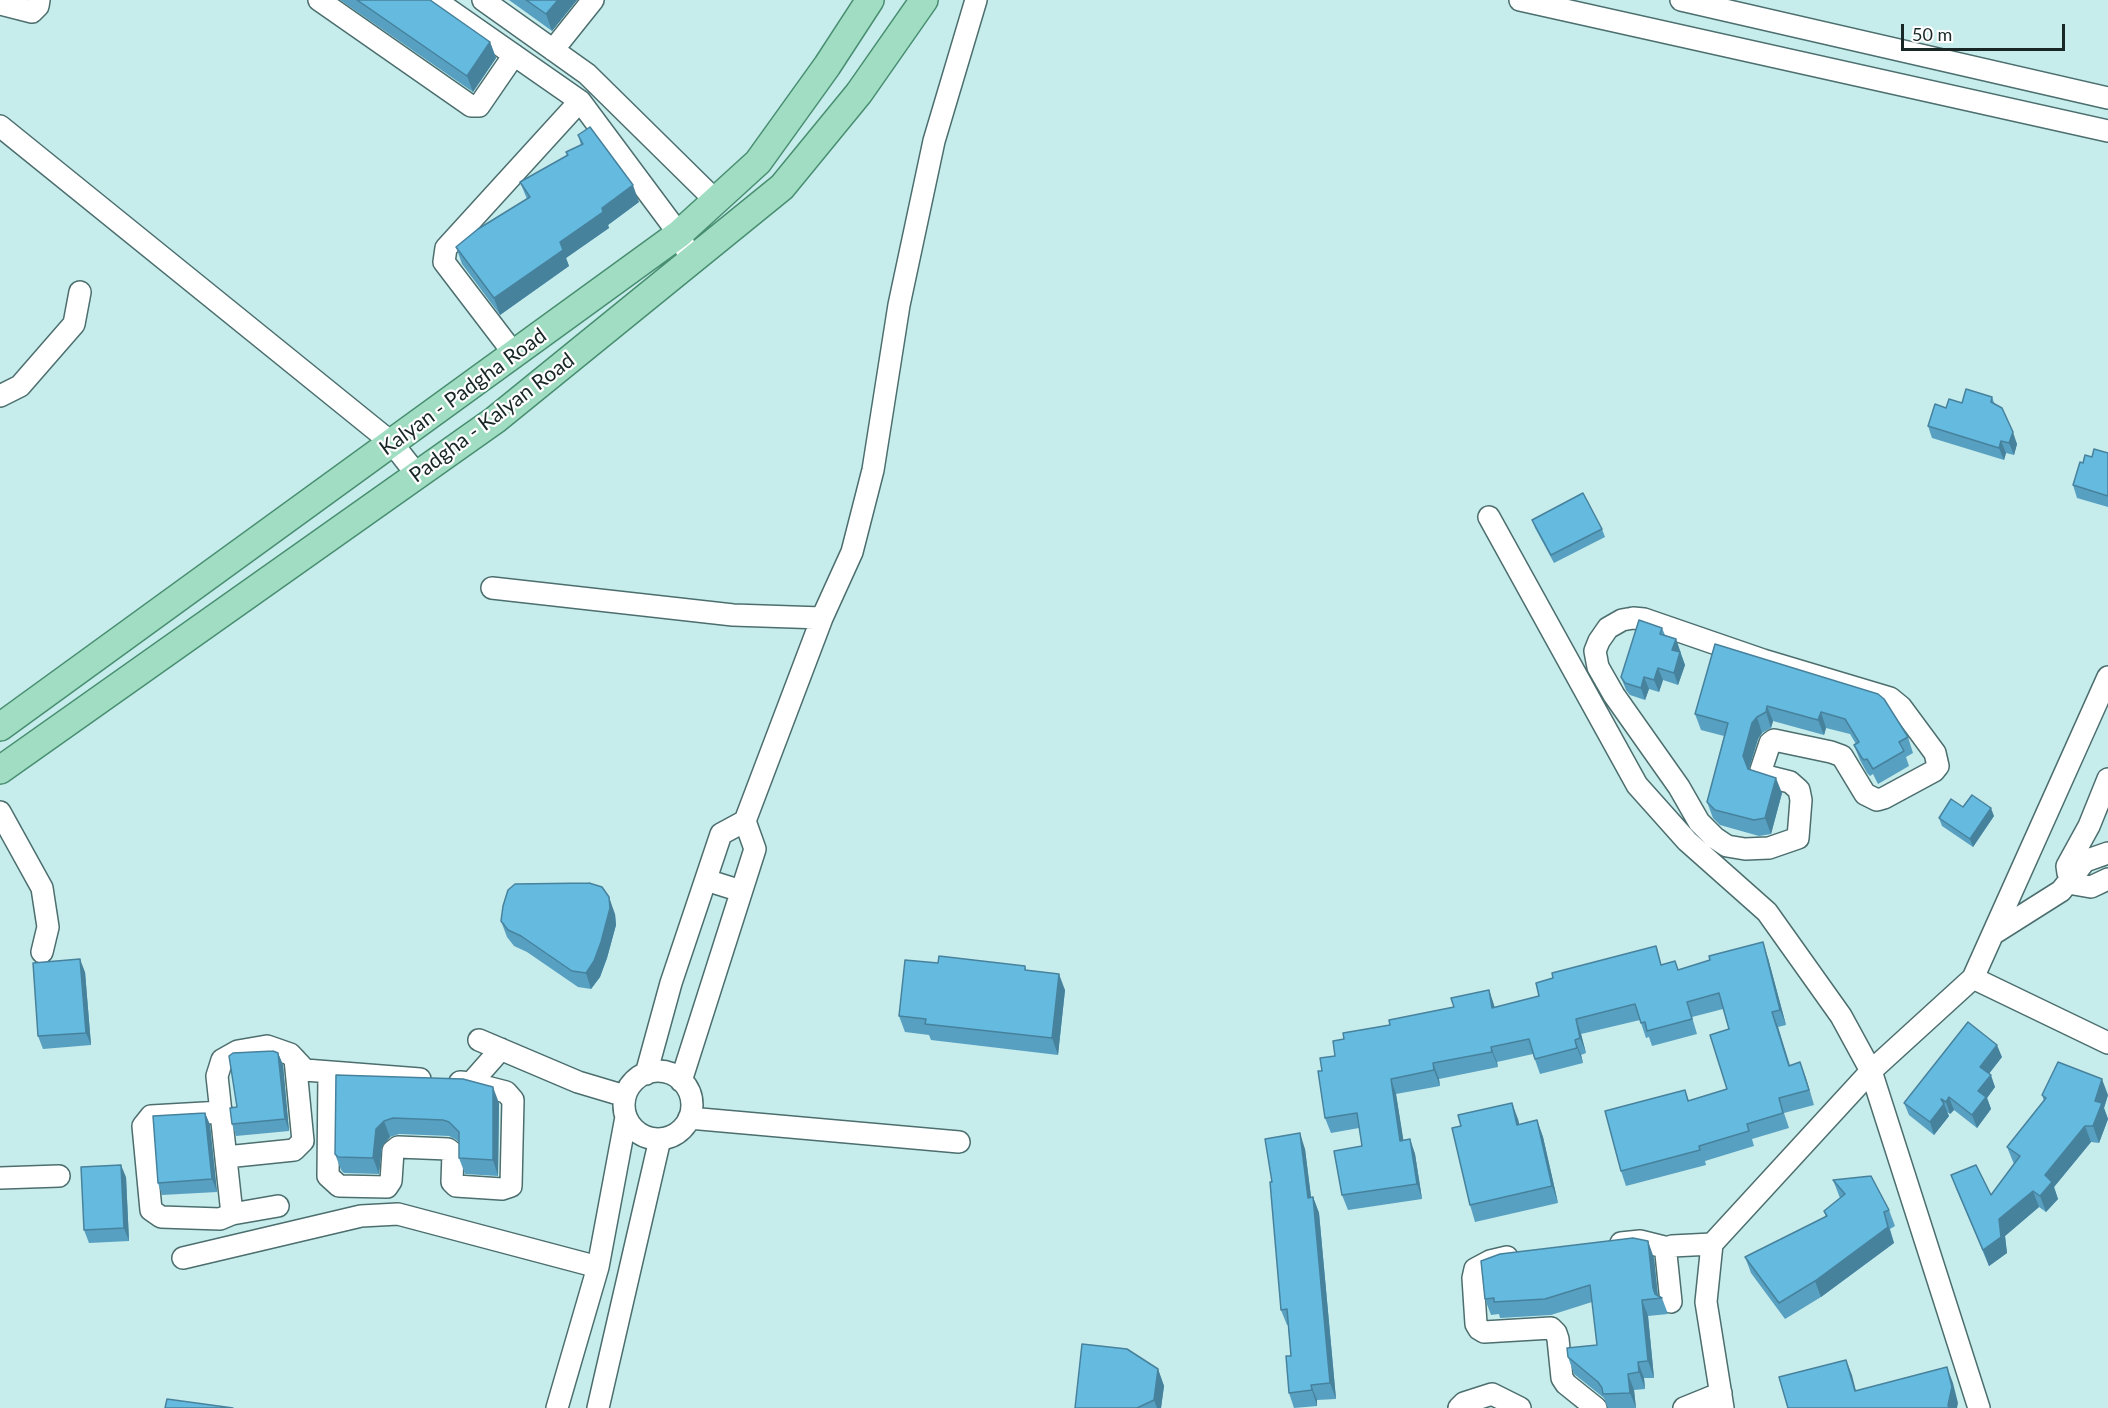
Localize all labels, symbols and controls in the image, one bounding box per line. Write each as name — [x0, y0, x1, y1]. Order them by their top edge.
scale bar — [1904, 12, 2068, 50]
text: 50 m — [1912, 23, 1952, 45]
street label: Kalyan - Padgha Road — [375, 323, 551, 461]
street label: Padgha - Kalyan Road — [405, 348, 579, 488]

